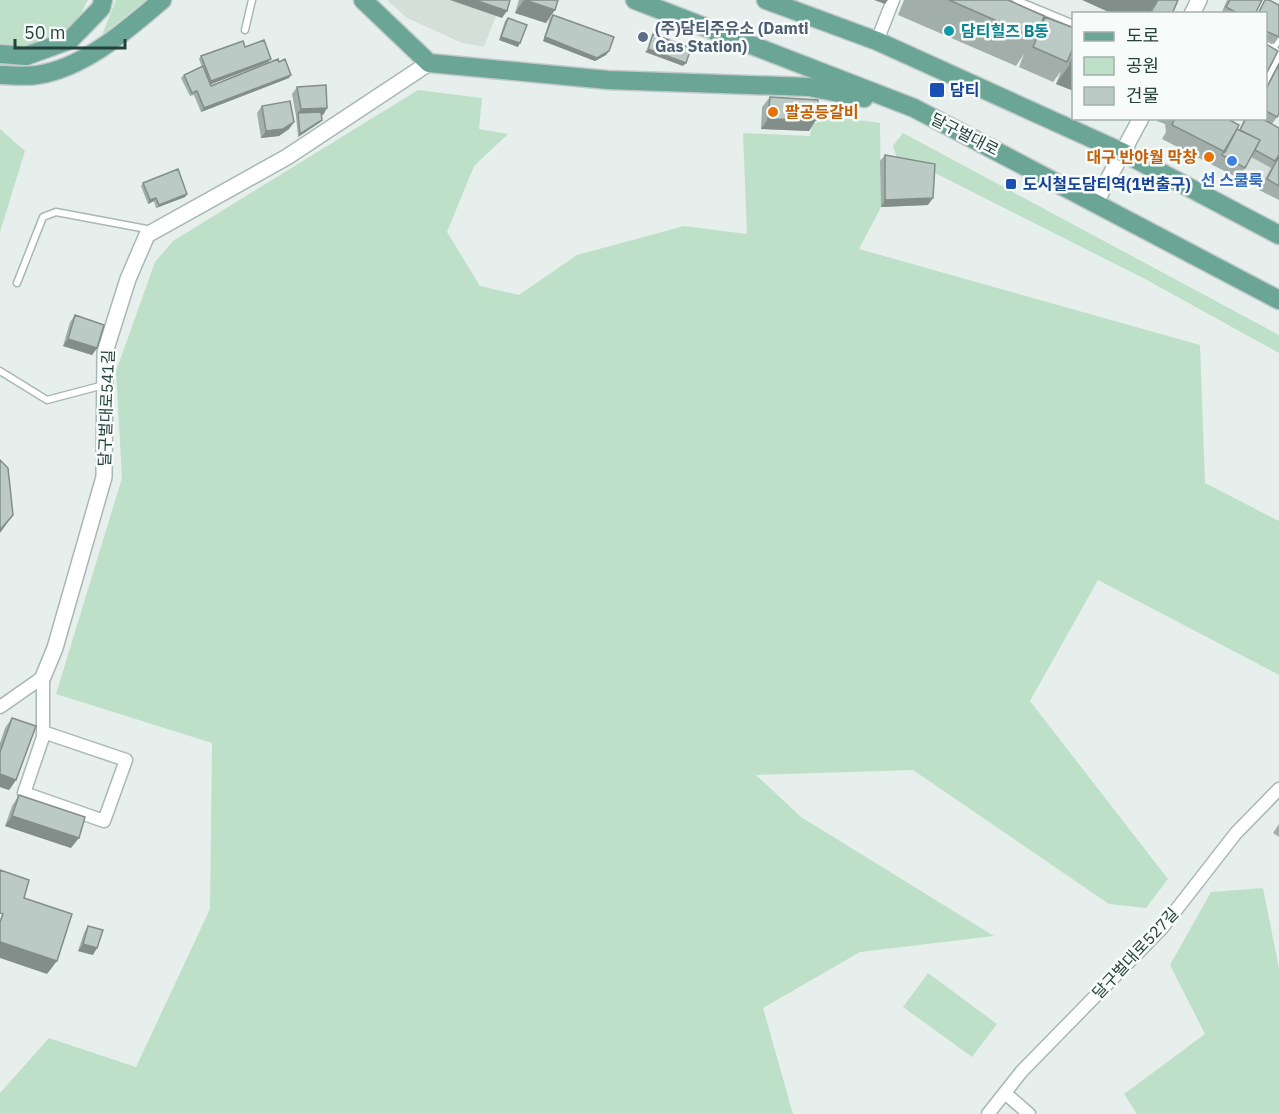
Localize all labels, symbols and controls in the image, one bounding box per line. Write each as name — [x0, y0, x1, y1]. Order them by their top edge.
scale bar — [15, 12, 124, 50]
legend — [1072, 12, 1267, 120]
place label: (주)담티주유소 (Damti Gas Station) — [655, 18, 809, 56]
text: 50 m — [24, 21, 66, 44]
place label: 담티힐즈 B동 — [961, 21, 1049, 41]
marker: 담티힐즈 B동 — [942, 24, 956, 38]
text: 도로 — [1126, 24, 1159, 47]
marker: (주)담티주유소 (Damti Gas Station) — [636, 30, 650, 44]
text: 공원 — [1126, 54, 1159, 77]
place label: 담티 — [950, 80, 979, 100]
marker: 담티 — [928, 81, 946, 99]
text: 건물 — [1126, 84, 1159, 107]
place label: 팔공등갈비 — [785, 102, 859, 122]
marker: 팔공등갈비 — [766, 105, 780, 119]
street label: 달구벌대로 — [928, 108, 1003, 160]
place label: 대구 반야월 막창 — [1086, 147, 1197, 167]
marker: 대구 반야월 막창 — [1202, 150, 1216, 164]
marker: 선 스쿨룩 — [1225, 154, 1239, 168]
place label: 선 스쿨룩 — [1201, 170, 1263, 190]
place label: 도시철도담티역(1번출구) — [1023, 174, 1191, 194]
marker: 도시철도담티역(1번출구) — [1004, 177, 1018, 191]
street label: 달구벌대로541길 — [94, 349, 118, 467]
street label: 달구벌대로527길 — [1088, 903, 1182, 1003]

